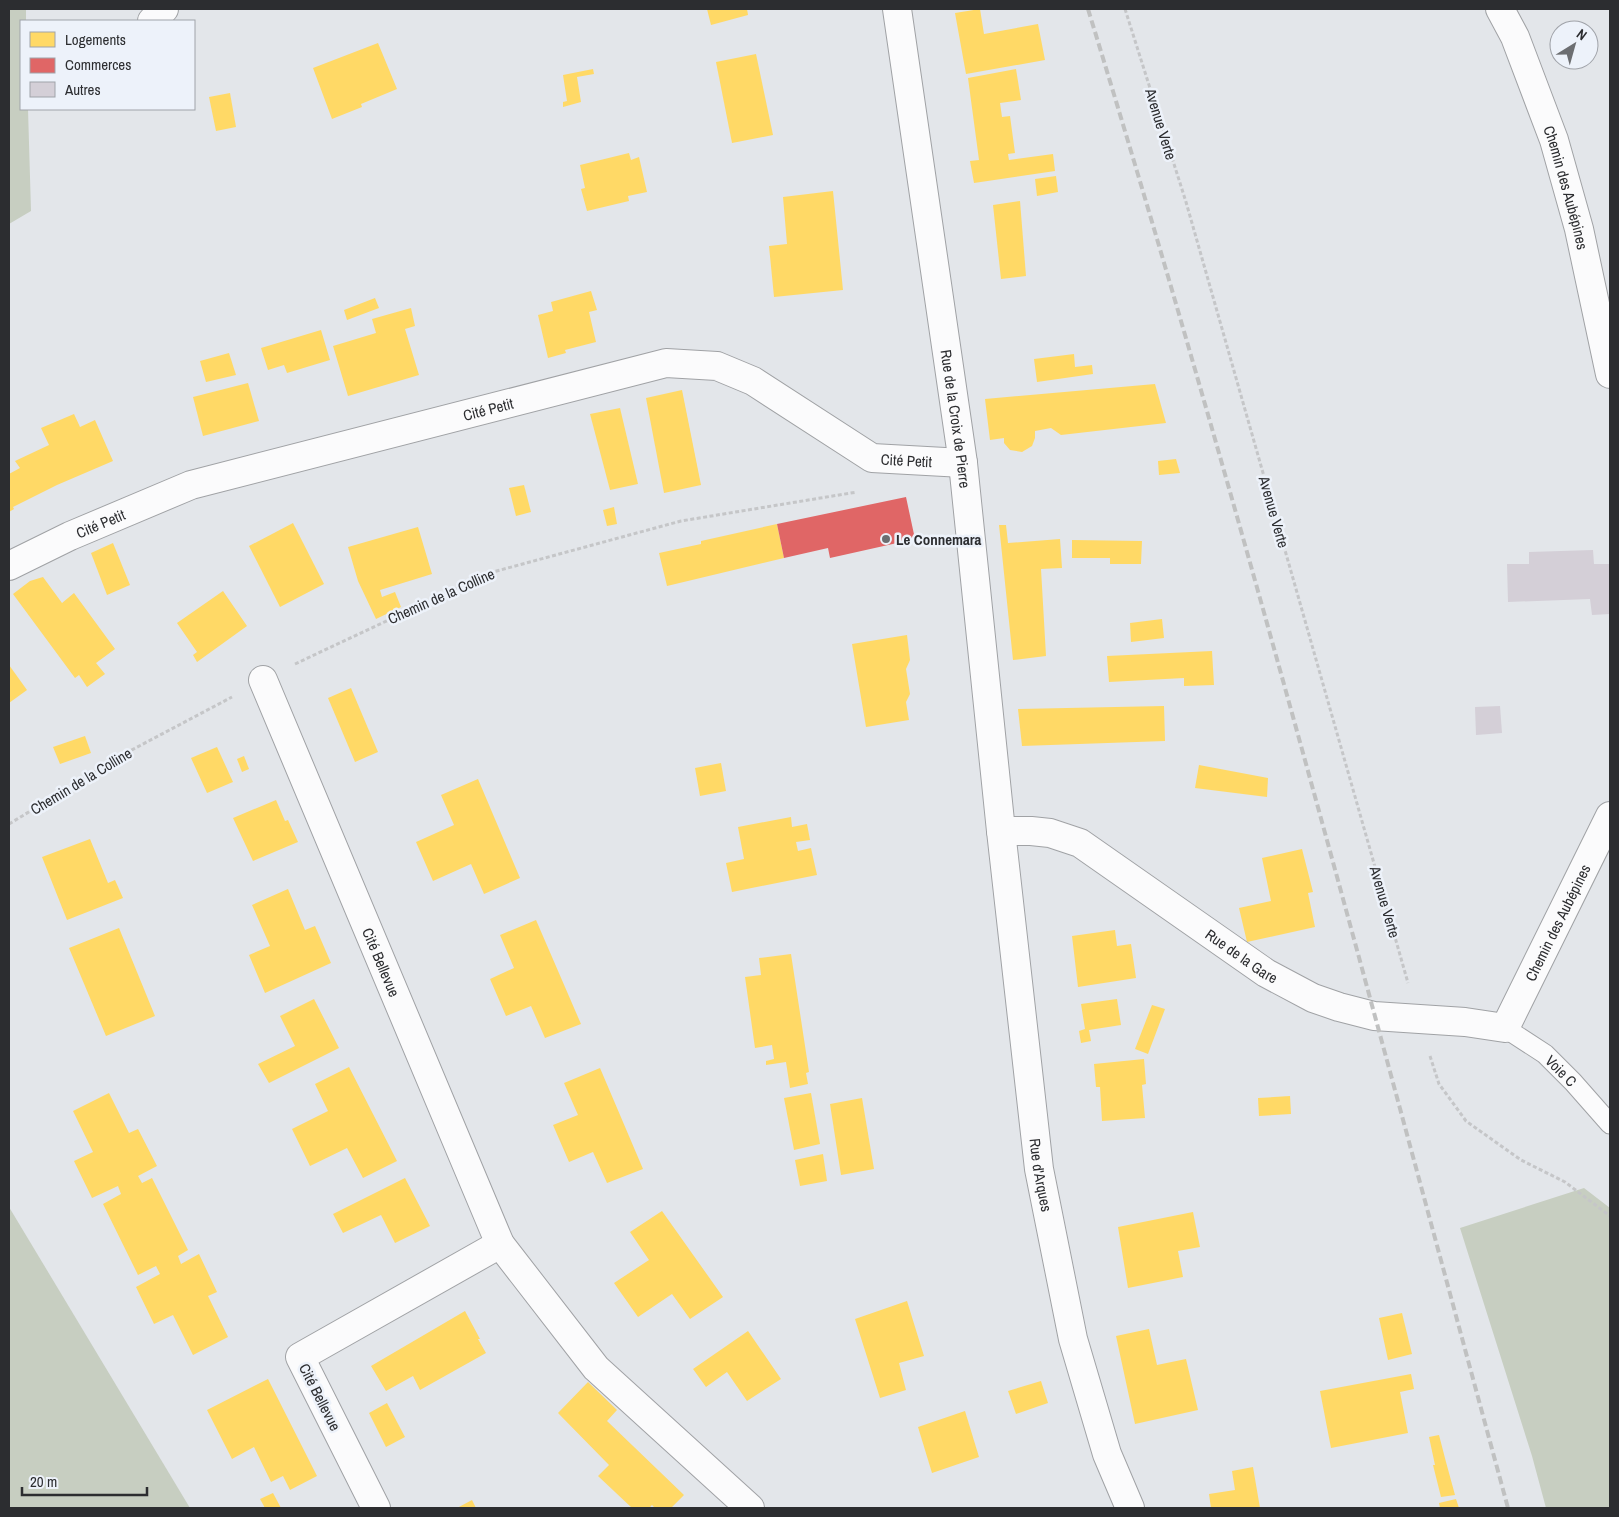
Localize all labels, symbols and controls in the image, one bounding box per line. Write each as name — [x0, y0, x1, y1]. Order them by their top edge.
legend — [20, 20, 195, 110]
north arrow — [1549, 20, 1599, 70]
text: N — [1573, 25, 1591, 44]
text: Logements — [65, 29, 126, 50]
text: Commerces — [65, 54, 131, 75]
text: Autres — [64, 79, 101, 100]
street label: Avenue Verte — [1140, 85, 1182, 162]
street label: Chemin des Aubépines — [1539, 122, 1594, 251]
street label: Rue de la Croix de Pierre — [936, 348, 976, 489]
street label: Cité Petit — [461, 392, 516, 425]
street label: Cité Petit — [880, 448, 933, 472]
street label: Avenue Verte — [1253, 473, 1294, 550]
street label: Cité Petit — [73, 503, 129, 543]
place label: Le Connemara — [896, 529, 982, 550]
marker: Le Connemara — [880, 533, 892, 545]
street label: Chemin de la Colline — [384, 563, 498, 629]
street label: Chemin de la Colline — [26, 742, 136, 820]
street label: Chemin des Aubépines — [1519, 860, 1595, 984]
street label: Avenue Verte — [1364, 863, 1405, 940]
street label: Rue de la Gare — [1201, 923, 1282, 988]
street label: Cité Bellevue — [358, 924, 405, 1000]
street label: Voie C — [1541, 1050, 1582, 1091]
street label: Rue d'Arques — [1025, 1137, 1058, 1213]
street label: Cité Bellevue — [294, 1360, 346, 1435]
scale bar — [22, 1464, 148, 1496]
text: 20 m — [30, 1471, 57, 1492]

